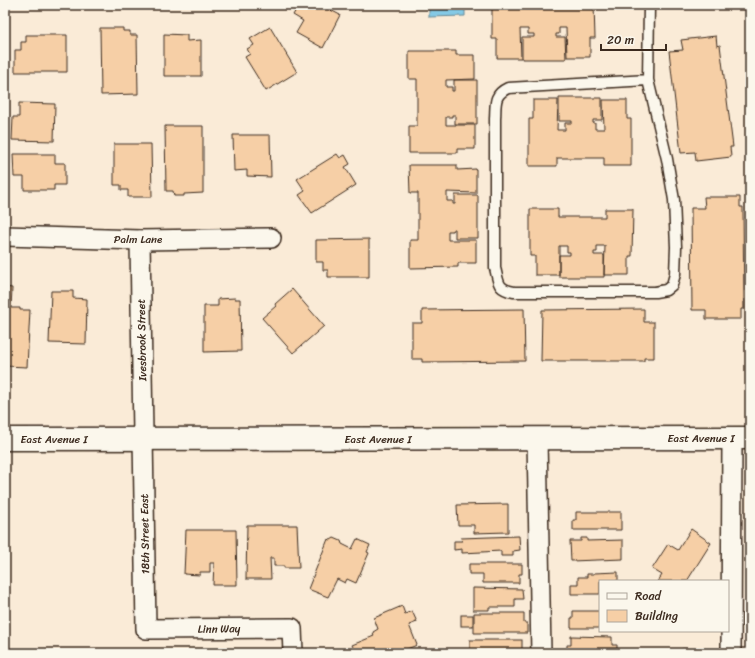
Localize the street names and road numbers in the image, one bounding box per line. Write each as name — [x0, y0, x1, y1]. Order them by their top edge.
street label: Palm Lane — [114, 230, 163, 249]
street label: Ivesbrook Street — [132, 299, 152, 382]
street label: East Avenue I — [668, 429, 735, 448]
street label: East Avenue I — [21, 430, 88, 449]
street label: East Avenue I — [345, 430, 412, 449]
street label: 18th Street East — [135, 493, 155, 574]
street label: Linn Way — [198, 619, 241, 639]

